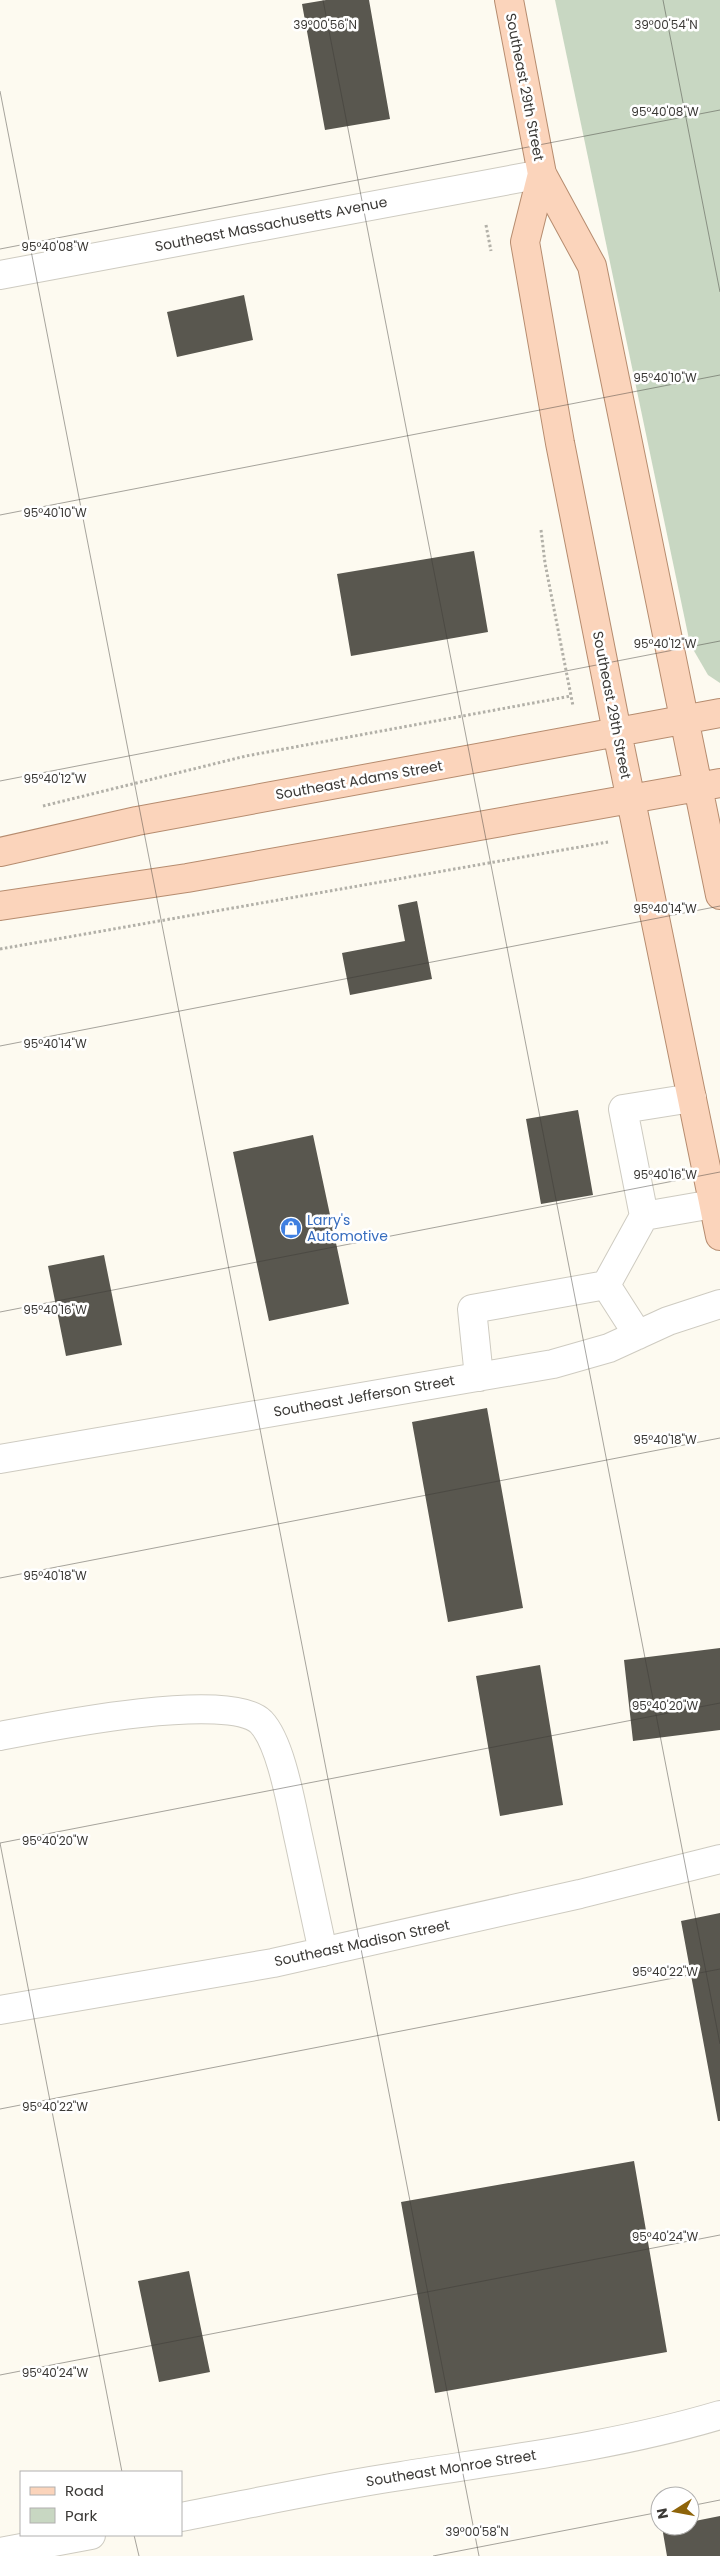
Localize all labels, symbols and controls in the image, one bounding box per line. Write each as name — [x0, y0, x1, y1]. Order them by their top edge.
street label: Southeast 29th Street — [501, 11, 549, 163]
text: 39°00'56"N — [293, 16, 357, 33]
text: 39°00'54"N — [634, 16, 698, 33]
text: 95°40'08"W — [631, 103, 699, 120]
street label: Southeast Massachusetts Avenue — [153, 192, 389, 256]
text: 95°40'08"W — [21, 238, 89, 255]
text: 95°40'10"W — [633, 369, 697, 386]
text: 95°40'10"W — [23, 504, 87, 521]
street label: Southeast 29th Street — [588, 629, 636, 781]
text: 95°40'12"W — [634, 635, 697, 652]
street label: Southeast Adams Street — [274, 755, 444, 805]
text: 95°40'12"W — [24, 770, 87, 787]
text: 95°40'14"W — [633, 900, 697, 917]
text: 95°40'14"W — [23, 1035, 87, 1052]
text: 95°40'16"W — [633, 1166, 697, 1183]
place label: Larry's Automotive — [307, 1210, 388, 1246]
shop icon: Larry's Automotive — [279, 1216, 303, 1240]
text: 95°40'16"W — [23, 1301, 87, 1318]
street label: Southeast Jefferson Street — [272, 1370, 456, 1422]
text: 95°40'18"W — [633, 1431, 697, 1448]
text: 95°40'18"W — [23, 1567, 87, 1584]
text: 95°40'20"W — [632, 1697, 699, 1714]
text: 95°40'20"W — [22, 1832, 89, 1849]
street label: Southeast Madison Street — [272, 1915, 452, 1971]
text: 95°40'22"W — [632, 1963, 698, 1980]
text: 95°40'22"W — [22, 2098, 88, 2115]
text: 95°40'24"W — [632, 2228, 699, 2245]
text: 95°40'24"W — [22, 2364, 89, 2381]
street label: Southeast Monroe Street — [364, 2445, 538, 2491]
legend — [20, 2471, 182, 2536]
text: Road — [65, 2480, 104, 2501]
north arrow — [650, 2486, 700, 2536]
text: Park — [65, 2505, 97, 2526]
text: N — [651, 2506, 673, 2521]
text: 39°00'58"N — [445, 2523, 509, 2540]

